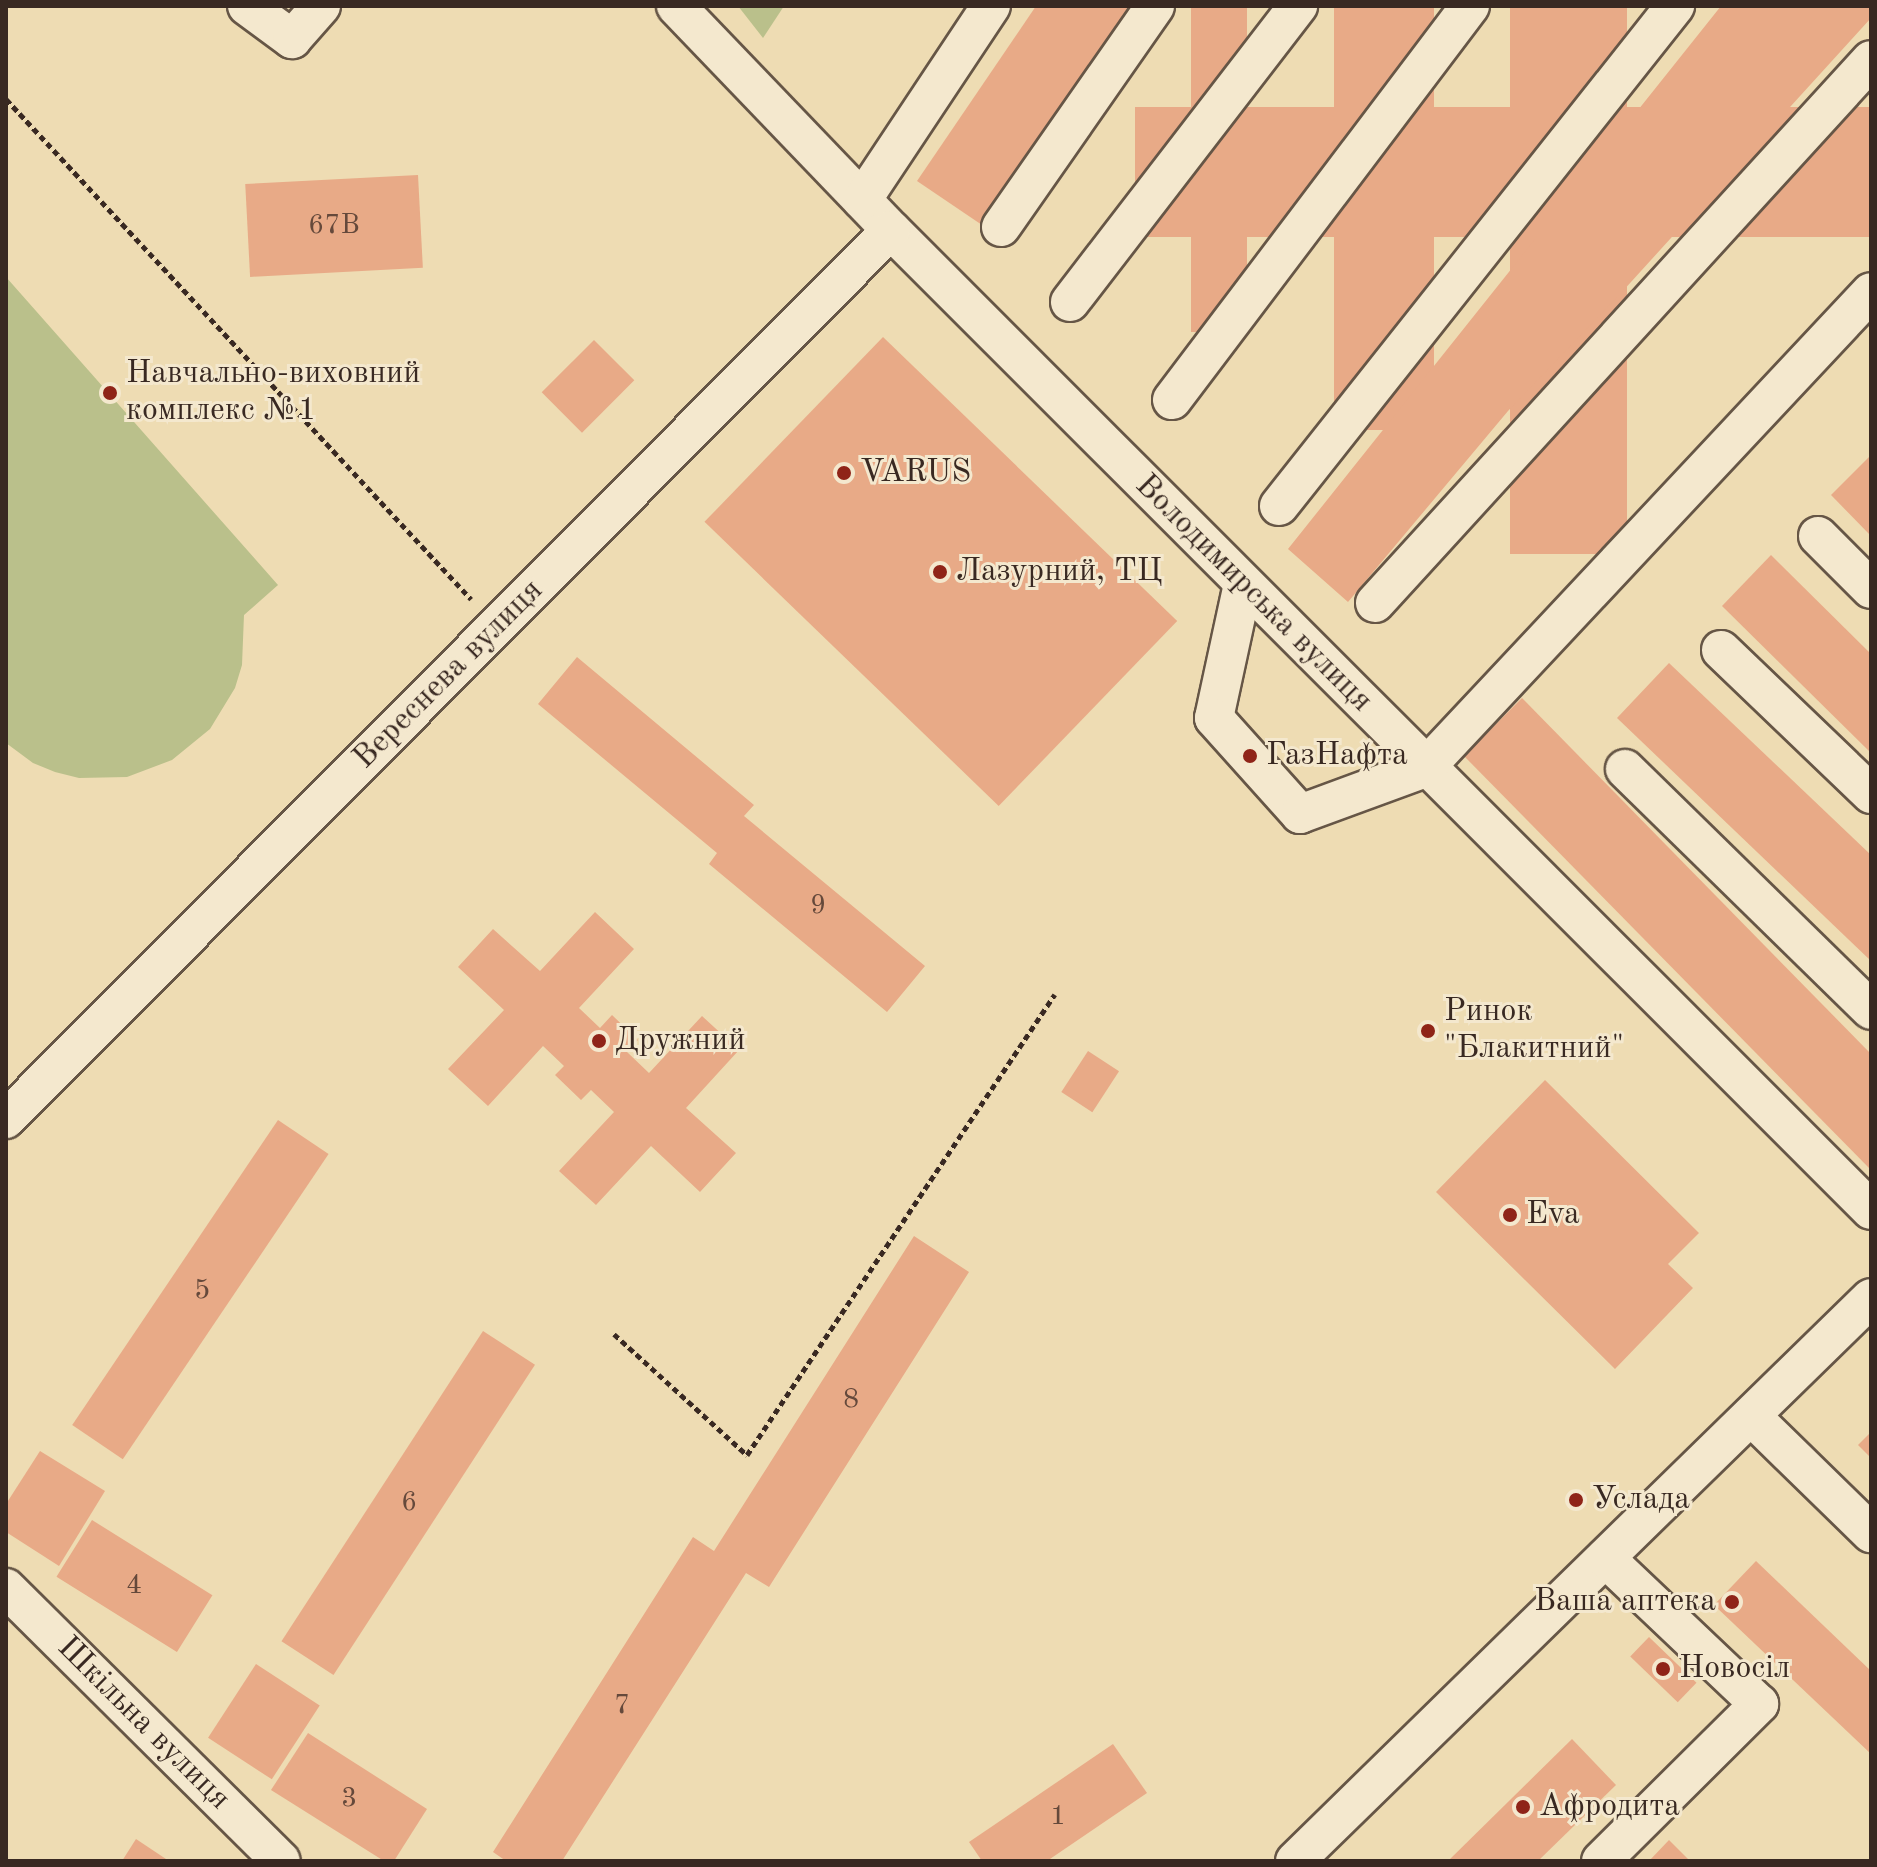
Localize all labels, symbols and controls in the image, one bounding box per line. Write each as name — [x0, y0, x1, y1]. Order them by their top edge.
house number: 67В — [308, 209, 360, 243]
place label: Навчально-виховний комплекс №1 — [126, 356, 420, 431]
marker: Навчально-виховний комплекс №1 — [101, 384, 119, 402]
place label: VARUS — [860, 454, 971, 492]
marker: VARUS — [835, 464, 853, 482]
street label: Володимирська вулиця — [1126, 467, 1380, 721]
place label: Лазурний, ТЦ — [956, 553, 1162, 591]
marker: Лазурний, ТЦ — [931, 563, 949, 581]
street label: Вереснева вулиця — [346, 572, 552, 778]
place label: ГазНафта — [1266, 737, 1408, 775]
marker: ГазНафта — [1241, 747, 1259, 765]
house number: 9 — [810, 889, 826, 923]
place label: Ринок "Блакитний" — [1444, 994, 1624, 1069]
place label: Дружний — [615, 1022, 745, 1060]
marker: Ринок "Блакитний" — [1419, 1022, 1437, 1040]
marker: Дружний — [590, 1032, 608, 1050]
place label: Eva — [1526, 1196, 1580, 1234]
marker: Eva — [1501, 1206, 1519, 1224]
house number: 5 — [194, 1274, 210, 1308]
house number: 8 — [843, 1383, 859, 1417]
place label: Услада — [1592, 1481, 1690, 1519]
house number: 6 — [401, 1486, 417, 1520]
marker: Услада — [1567, 1491, 1585, 1509]
house number: 4 — [126, 1569, 142, 1603]
place label: Ваша аптека — [1534, 1583, 1716, 1621]
marker: Ваша аптека — [1723, 1593, 1741, 1611]
street label: Шкільна вулиця — [48, 1629, 238, 1819]
place label: Новосіл — [1679, 1650, 1790, 1688]
marker: Новосіл — [1654, 1660, 1672, 1678]
house number: 7 — [614, 1689, 630, 1723]
house number: 3 — [341, 1782, 357, 1816]
place label: Афродита — [1539, 1788, 1680, 1826]
marker: Афродита — [1514, 1798, 1532, 1816]
house number: 1 — [1050, 1800, 1066, 1834]

